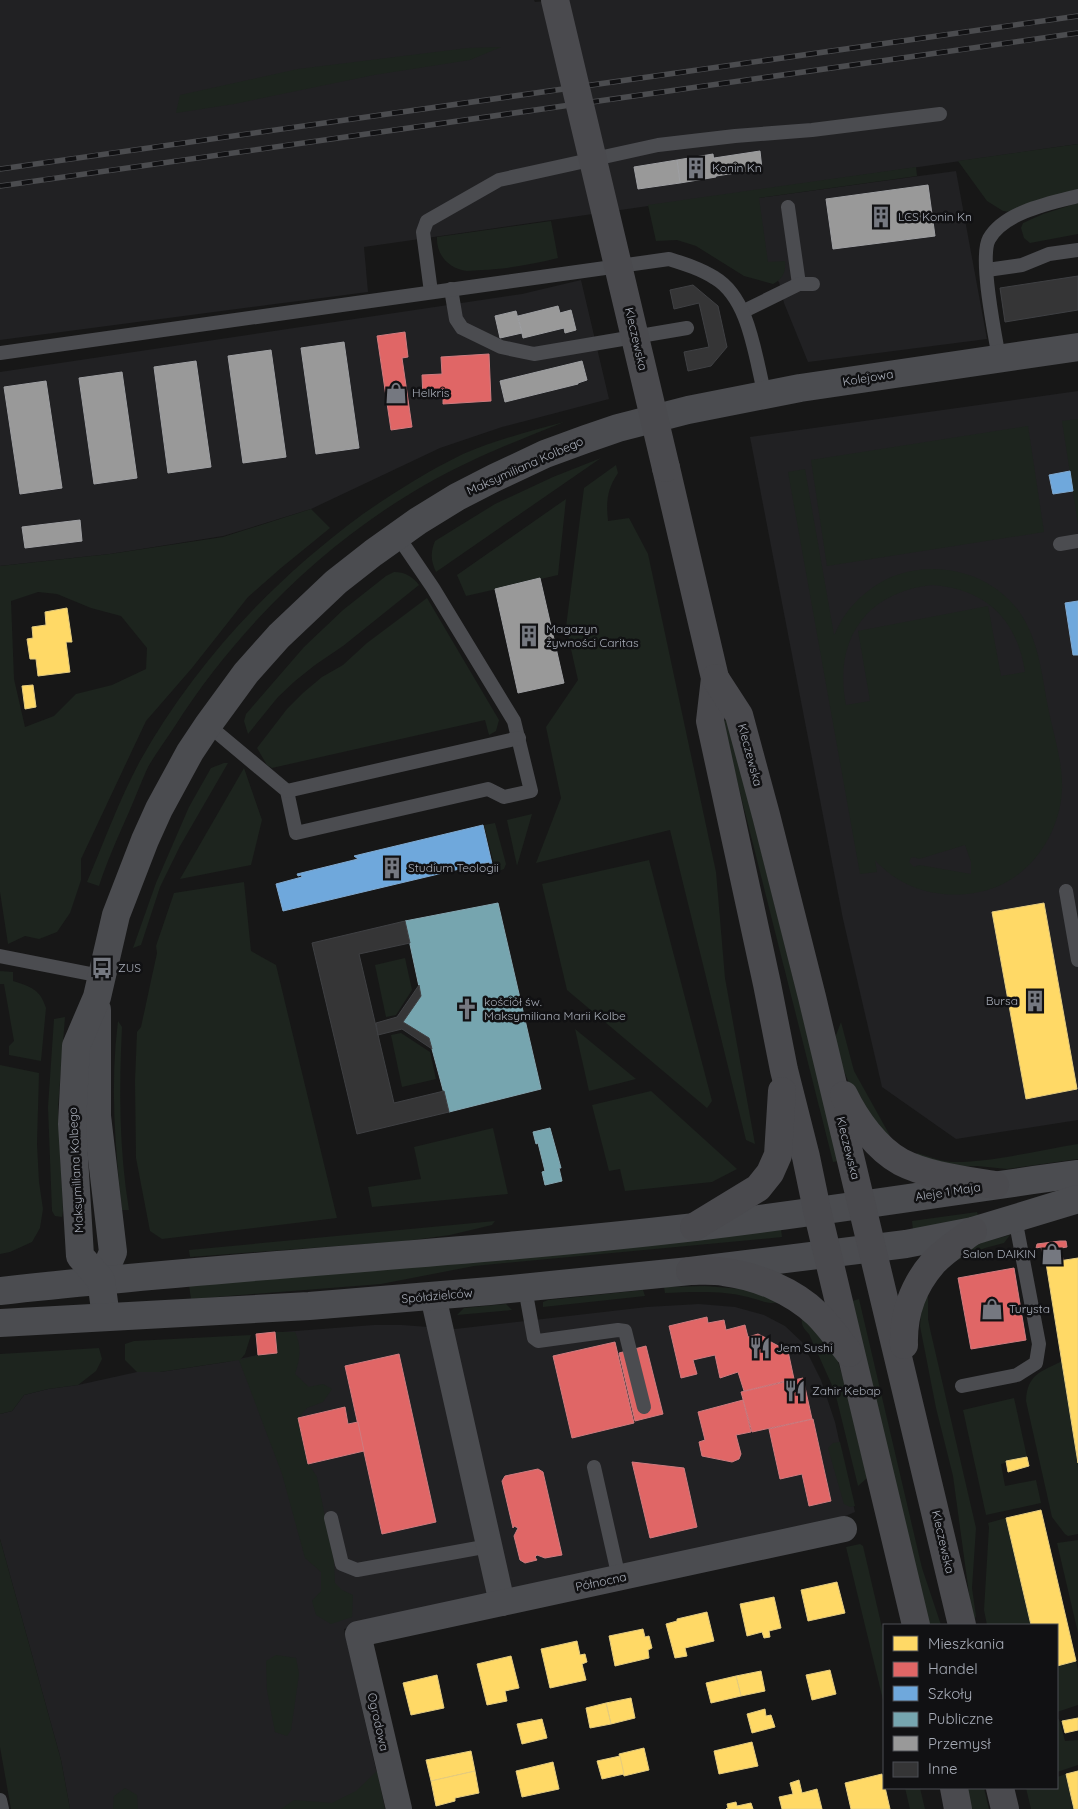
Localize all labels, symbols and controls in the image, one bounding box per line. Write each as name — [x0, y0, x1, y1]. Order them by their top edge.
building icon: Konin Kn — [683, 155, 709, 181]
place label: Konin Kn — [712, 160, 762, 175]
building icon: LCS Konin Kn — [868, 204, 894, 230]
place label: LCS Konin Kn — [898, 209, 972, 224]
street label: Kleczewska — [622, 306, 651, 372]
street label: Kolejowa — [841, 366, 894, 389]
shop icon: Helkris — [383, 380, 409, 406]
place label: Helkris — [412, 385, 450, 400]
street label: Maksymiliana Kolbego — [464, 433, 585, 498]
place label: Magazyn żywności Caritas — [546, 621, 639, 650]
building icon: Magazyn żywności Caritas — [516, 623, 542, 649]
street label: Kleczewska — [735, 722, 766, 788]
building icon: Studium Teologii — [379, 855, 405, 881]
place label: Studium Teologii — [408, 860, 499, 875]
bus stop icon: ZUS — [89, 955, 115, 981]
place label: ZUS — [118, 960, 141, 975]
building icon: Bursa — [1022, 988, 1048, 1014]
place label: Bursa — [986, 993, 1018, 1008]
place label: kościół św. Maksymiliana Marii Kolbe — [484, 994, 626, 1023]
church icon: kościół św. Maksymiliana Marii Kolbe — [454, 996, 480, 1022]
street label: Maksymiliana Kolbego — [65, 1107, 86, 1233]
street label: Kleczewska — [833, 1115, 864, 1181]
street label: Aleje 1 Maja — [914, 1179, 982, 1204]
shop icon: Salon DAIKIN — [1039, 1241, 1065, 1267]
place label: Salon DAIKIN — [963, 1246, 1036, 1261]
street label: Spółdzielców — [401, 1285, 473, 1306]
shop icon: Turysta — [979, 1296, 1005, 1322]
place label: Turysta — [1009, 1301, 1050, 1316]
restaurant icon: Jem Sushi — [747, 1335, 773, 1361]
place label: Jem Sushi — [776, 1340, 832, 1355]
restaurant icon: Zahir Kebap — [782, 1378, 808, 1404]
place label: Zahir Kebap — [812, 1383, 881, 1398]
street label: Kleczewska — [929, 1509, 958, 1575]
street label: Północna — [574, 1569, 628, 1594]
legend — [883, 1624, 1058, 1789]
text: Mieszkania — [928, 1634, 1004, 1653]
text: Handel — [928, 1659, 978, 1678]
text: Szkoły — [928, 1684, 972, 1703]
street label: Ogrodowa — [365, 1691, 392, 1752]
text: Publiczne — [928, 1709, 993, 1728]
text: Przemysł — [928, 1734, 991, 1753]
text: Inne — [928, 1759, 958, 1778]

